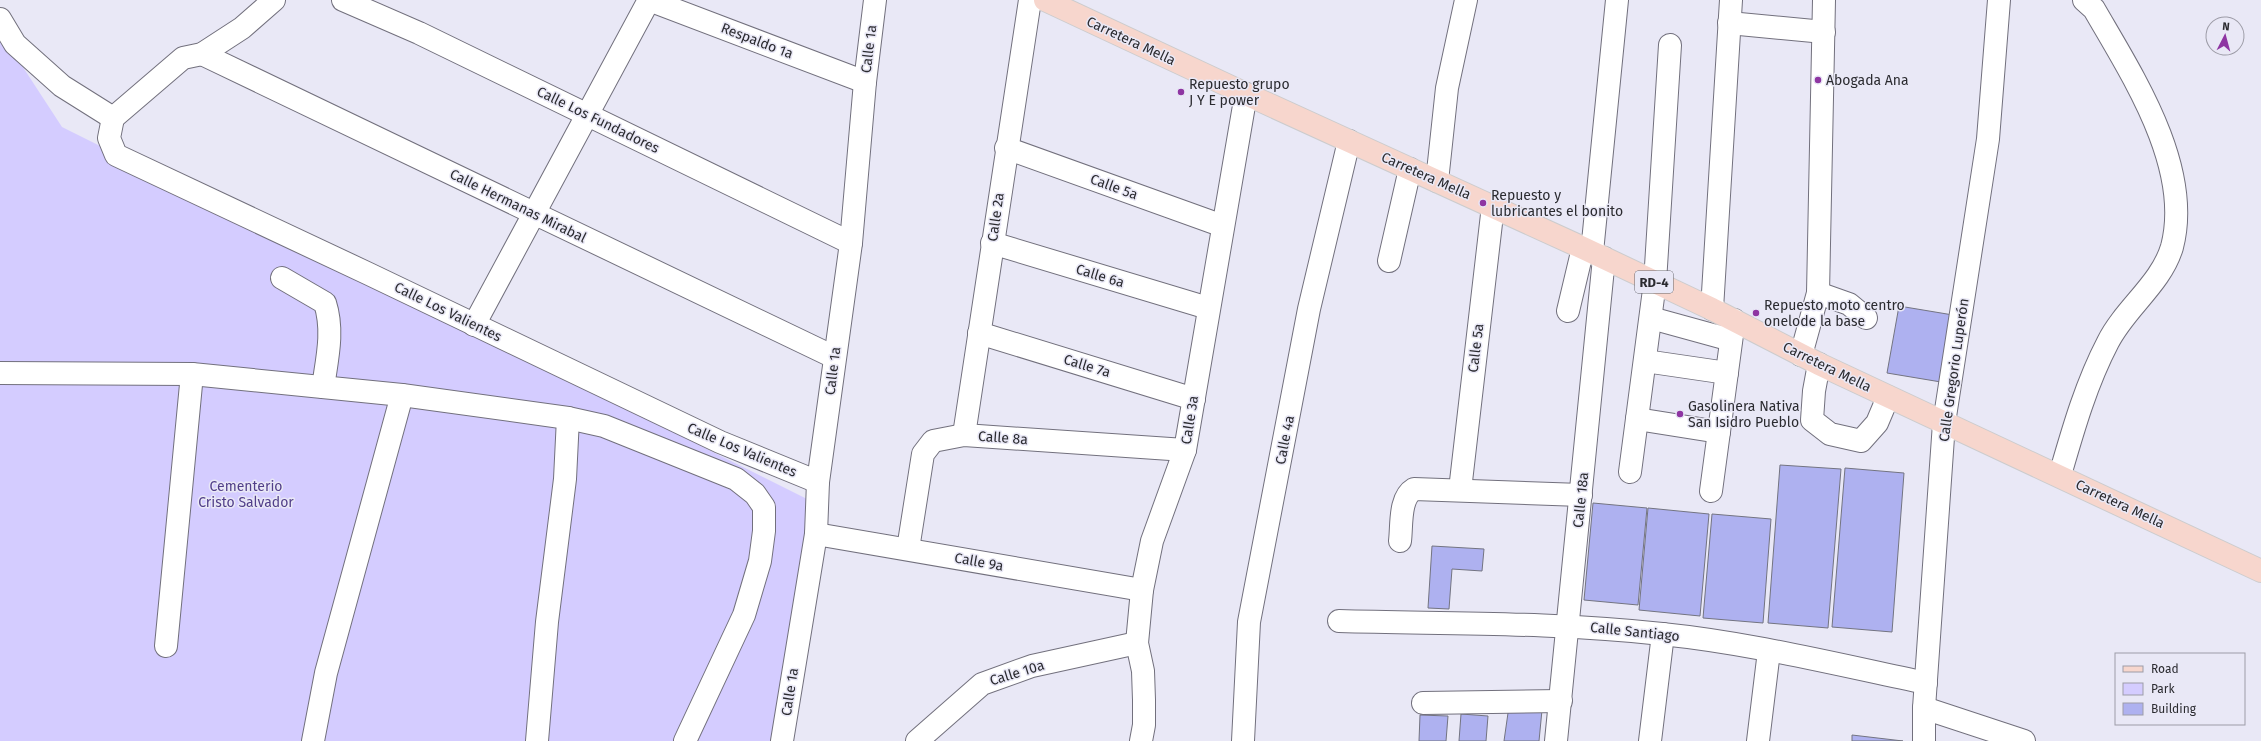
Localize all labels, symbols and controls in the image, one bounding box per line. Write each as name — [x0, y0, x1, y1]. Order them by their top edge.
street label: Carretera Mella — [1084, 13, 1178, 69]
north arrow — [2205, 16, 2245, 56]
street label: Respaldo 1a — [718, 19, 796, 63]
text: N — [2222, 20, 2230, 33]
street label: Calle 1a — [858, 24, 880, 74]
place label: Abogada Ana — [1826, 72, 1909, 89]
marker: Abogada Ana — [1813, 75, 1823, 85]
place label: Repuesto grupo J Y E power — [1189, 76, 1290, 109]
street label: Calle Los Fundadores — [534, 83, 662, 157]
marker: Repuesto grupo J Y E power — [1176, 87, 1186, 97]
street label: Carretera Mella — [1379, 149, 1473, 203]
street label: Calle Hermanas Mirabal — [447, 166, 589, 246]
street label: Calle 5a — [1088, 171, 1140, 203]
place label: Repuesto y lubricantes el bonito — [1491, 187, 1623, 220]
street label: Calle 2a — [984, 192, 1008, 242]
marker: Repuesto y lubricantes el bonito — [1478, 198, 1488, 208]
street label: Calle 6a — [1074, 261, 1126, 291]
road number: RD-4 — [1635, 271, 1673, 293]
street label: Calle Los Valientes — [392, 279, 505, 346]
place label: Repuesto moto centro onelode la base — [1764, 297, 1905, 330]
street label: Calle Gregorio Luperón — [1936, 297, 1972, 443]
marker: Repuesto moto centro onelode la base — [1751, 308, 1761, 318]
street label: Calle 5a — [1465, 323, 1487, 373]
street label: Carretera Mella — [1780, 338, 1874, 396]
street label: Calle 1a — [822, 346, 844, 396]
street label: Calle 7a — [1062, 351, 1112, 381]
street label: Calle 3a — [1178, 394, 1202, 446]
place label: Gasolinera Nativa San Isidro Pueblo — [1688, 398, 1800, 431]
marker: Gasolinera Nativa San Isidro Pueblo — [1675, 409, 1685, 419]
street label: Calle 4a — [1272, 414, 1298, 466]
street label: Calle Los Valientes — [685, 419, 800, 481]
street label: Calle 8a — [977, 428, 1029, 448]
street label: Calle 18a — [1570, 471, 1592, 529]
street label: Carretera Mella — [2073, 476, 2167, 532]
park label: Cementerio Cristo Salvador — [198, 478, 294, 511]
street label: Calle 9a — [953, 549, 1005, 575]
street label: Calle Santiago — [1589, 619, 1681, 645]
legend — [2115, 653, 2245, 725]
street label: Calle 10a — [988, 657, 1046, 689]
text: Road — [2151, 662, 2179, 676]
street label: Calle 1a — [778, 667, 802, 717]
text: Park — [2151, 682, 2175, 696]
text: Building — [2151, 702, 2197, 716]

